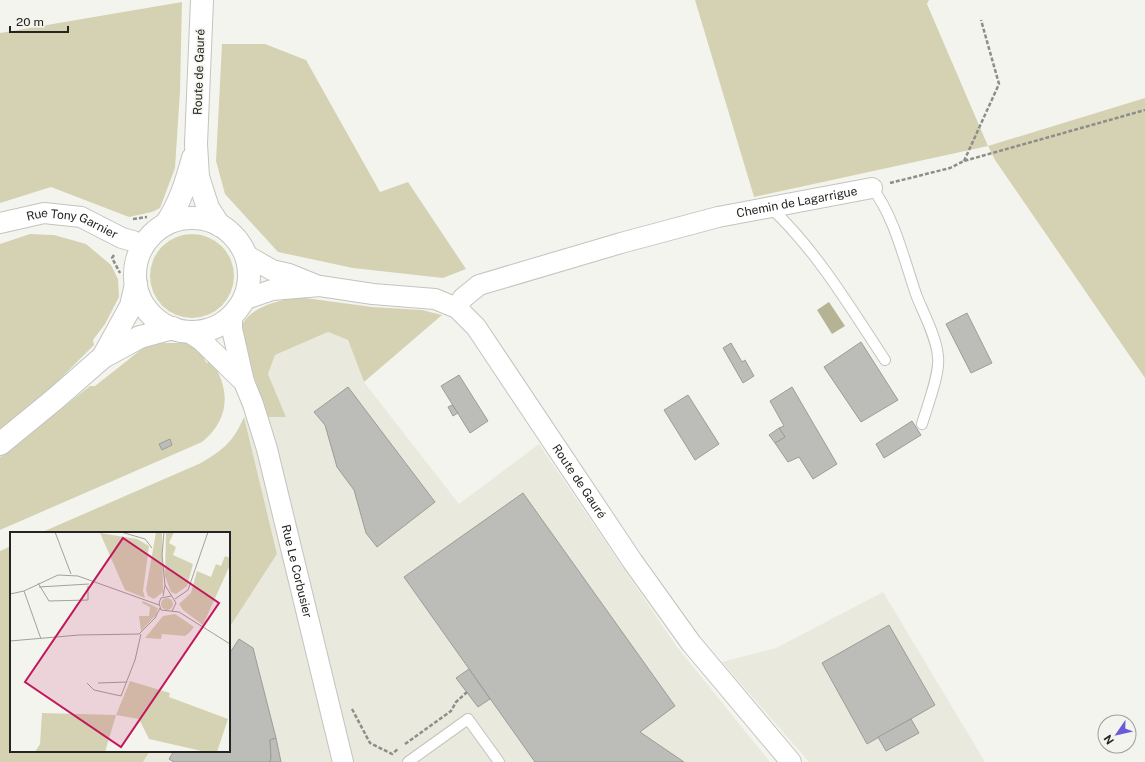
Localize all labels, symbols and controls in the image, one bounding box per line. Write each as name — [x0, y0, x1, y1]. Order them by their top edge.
scale bar — [10, 8, 68, 34]
text: 20 m — [16, 15, 44, 29]
street label: Route de Gauré — [190, 28, 208, 115]
street label: Chemin de Lagarrigue — [735, 184, 859, 220]
street label: Rue Tony Garnier — [25, 206, 120, 242]
street label: Route de Gauré — [549, 442, 609, 521]
street label: Rue Le Corbusier — [279, 523, 315, 620]
inset map — [10, 532, 230, 752]
north arrow — [1097, 714, 1137, 754]
text: N — [1101, 733, 1116, 747]

